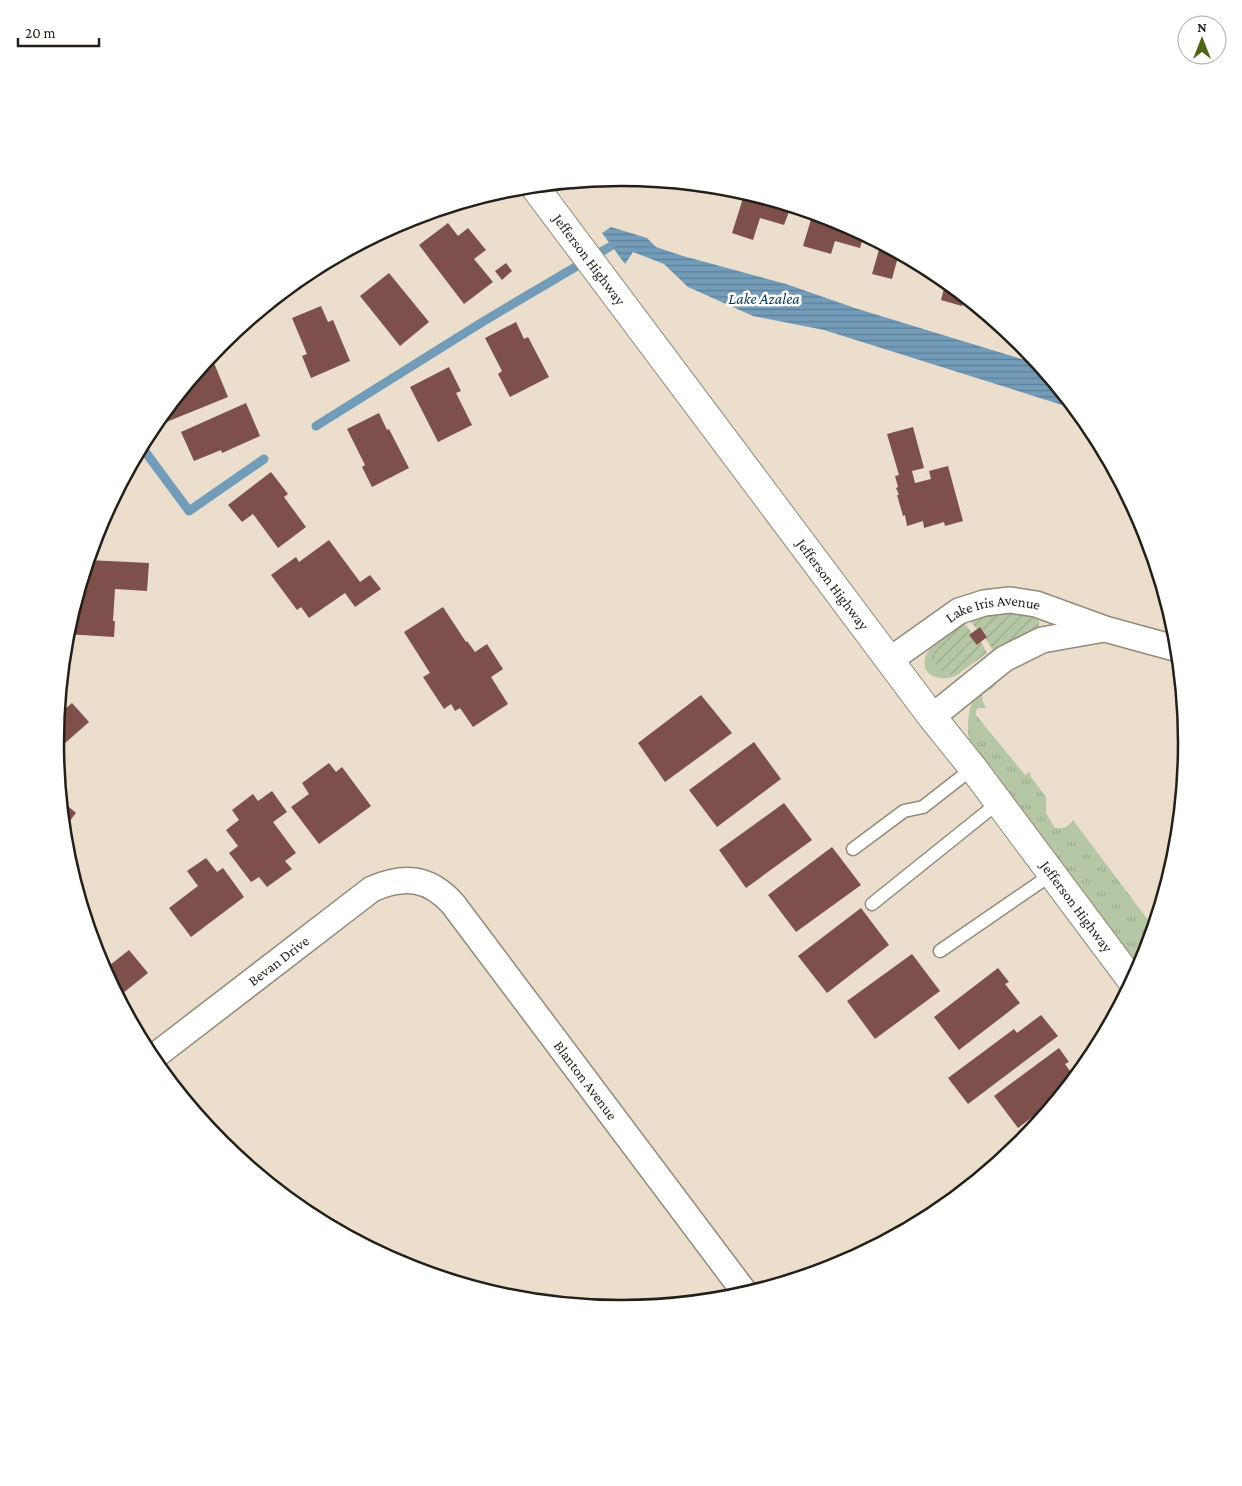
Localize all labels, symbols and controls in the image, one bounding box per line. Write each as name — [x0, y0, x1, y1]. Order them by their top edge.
scale bar — [18, 15, 99, 47]
north arrow — [1177, 15, 1227, 65]
text: N — [1197, 19, 1207, 35]
text: 20 m — [25, 25, 56, 41]
street label: Jefferson Highway — [548, 209, 629, 309]
water label: Lake Azalea — [728, 290, 800, 307]
street label: Jefferson Highway — [791, 534, 872, 634]
street label: Lake Iris Avenue — [943, 592, 1043, 626]
street label: Jefferson Highway — [1035, 856, 1116, 956]
street label: Bevan Drive — [245, 932, 312, 989]
street label: Blanton Avenue — [551, 1038, 621, 1123]

